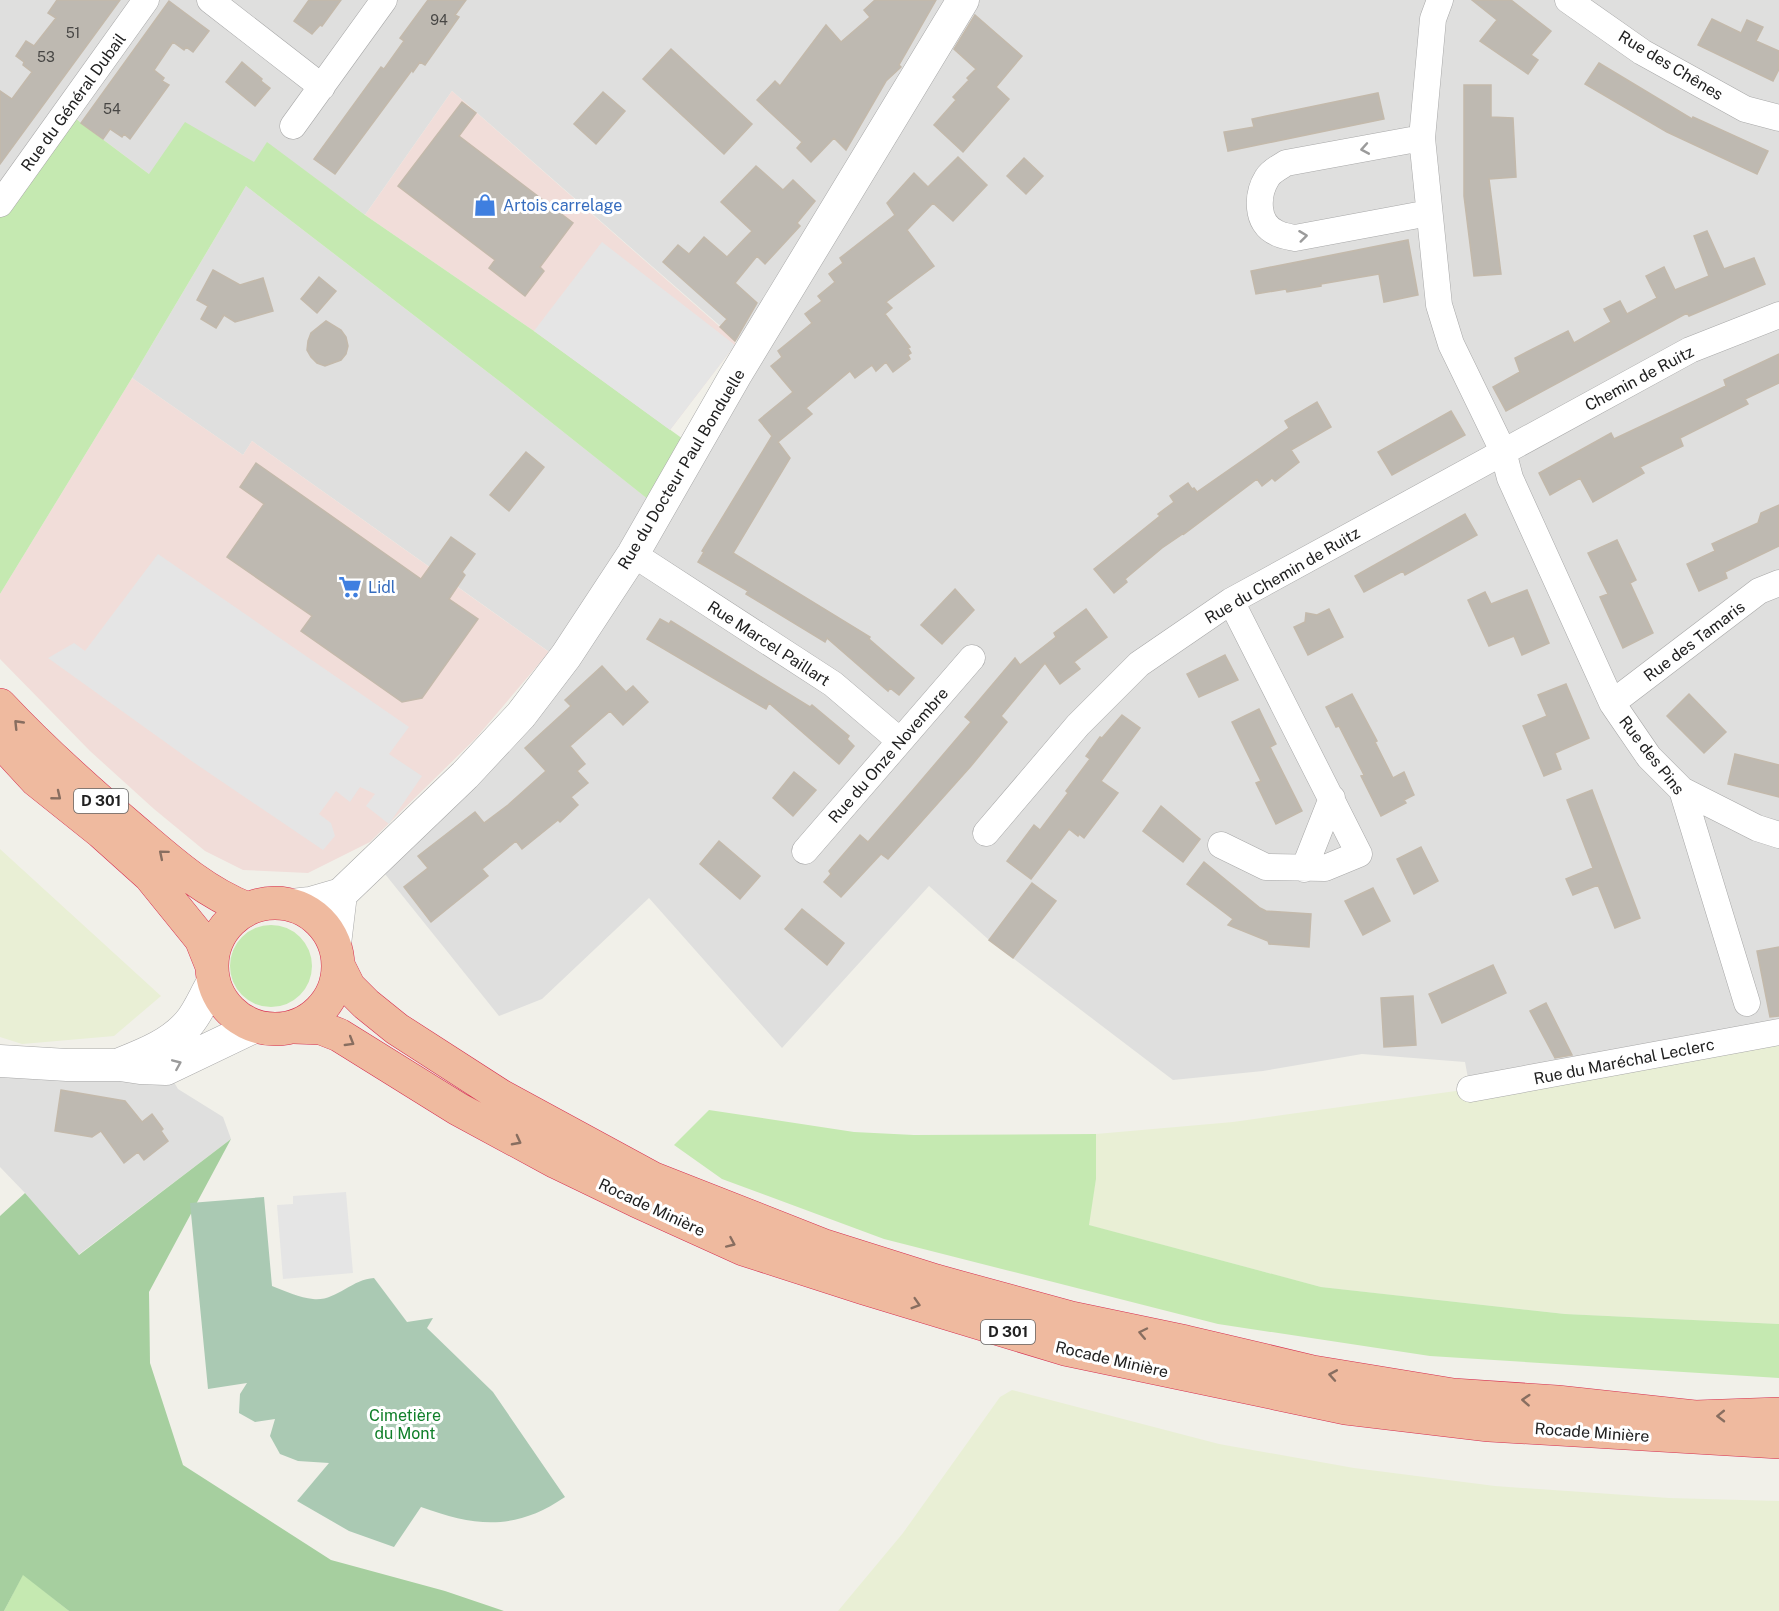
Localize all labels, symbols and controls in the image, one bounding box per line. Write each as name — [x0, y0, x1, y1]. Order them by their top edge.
house number: 94 — [430, 12, 448, 28]
house number: 51 — [66, 25, 80, 41]
street label: Rue des Chênes — [1615, 27, 1727, 104]
street label: Rue du Général Dubail — [17, 30, 130, 175]
house number: 53 — [37, 49, 55, 65]
house number: 54 — [103, 101, 121, 117]
one-way arrow — [1360, 142, 1370, 155]
shop icon: Artois carrelage — [472, 192, 498, 218]
place label: Artois carrelage — [503, 196, 622, 215]
one-way arrow — [1298, 230, 1307, 243]
street label: Chemin de Ruitz — [1582, 342, 1697, 415]
street label: Rue du Docteur Paul Bonduelle — [614, 366, 749, 573]
street label: Rue du Chemin de Ruitz — [1201, 523, 1363, 628]
supermarket icon: Lidl — [337, 574, 363, 600]
place label: Lidl — [368, 578, 396, 597]
street label: Rue Marcel Paillart — [704, 597, 833, 690]
street label: Rue des Tamaris — [1640, 597, 1749, 686]
street label: Rue du Onze Novembre — [824, 684, 952, 827]
street label: Rue des Pins — [1615, 712, 1688, 798]
one-way arrow — [15, 720, 26, 731]
one-way arrow — [50, 789, 61, 800]
road number: D 301 — [74, 789, 128, 813]
one-way arrow — [159, 851, 170, 862]
one-way arrow — [344, 1035, 354, 1046]
street label: Rue du Maréchal Leclerc — [1532, 1035, 1716, 1088]
one-way arrow — [171, 1059, 182, 1071]
one-way arrow — [511, 1134, 522, 1145]
street label: Rocade Minière — [596, 1175, 708, 1240]
one-way arrow — [725, 1236, 736, 1248]
one-way arrow — [910, 1297, 921, 1309]
road number: D 301 — [981, 1320, 1035, 1344]
one-way arrow — [1138, 1327, 1148, 1340]
street label: Rocade Minière — [1054, 1337, 1170, 1382]
one-way arrow — [1329, 1369, 1339, 1382]
one-way arrow — [1522, 1394, 1531, 1407]
park label: Cimetière du Mont — [369, 1406, 441, 1443]
one-way arrow — [1716, 1410, 1725, 1422]
street label: Rocade Minière — [1534, 1419, 1650, 1446]

